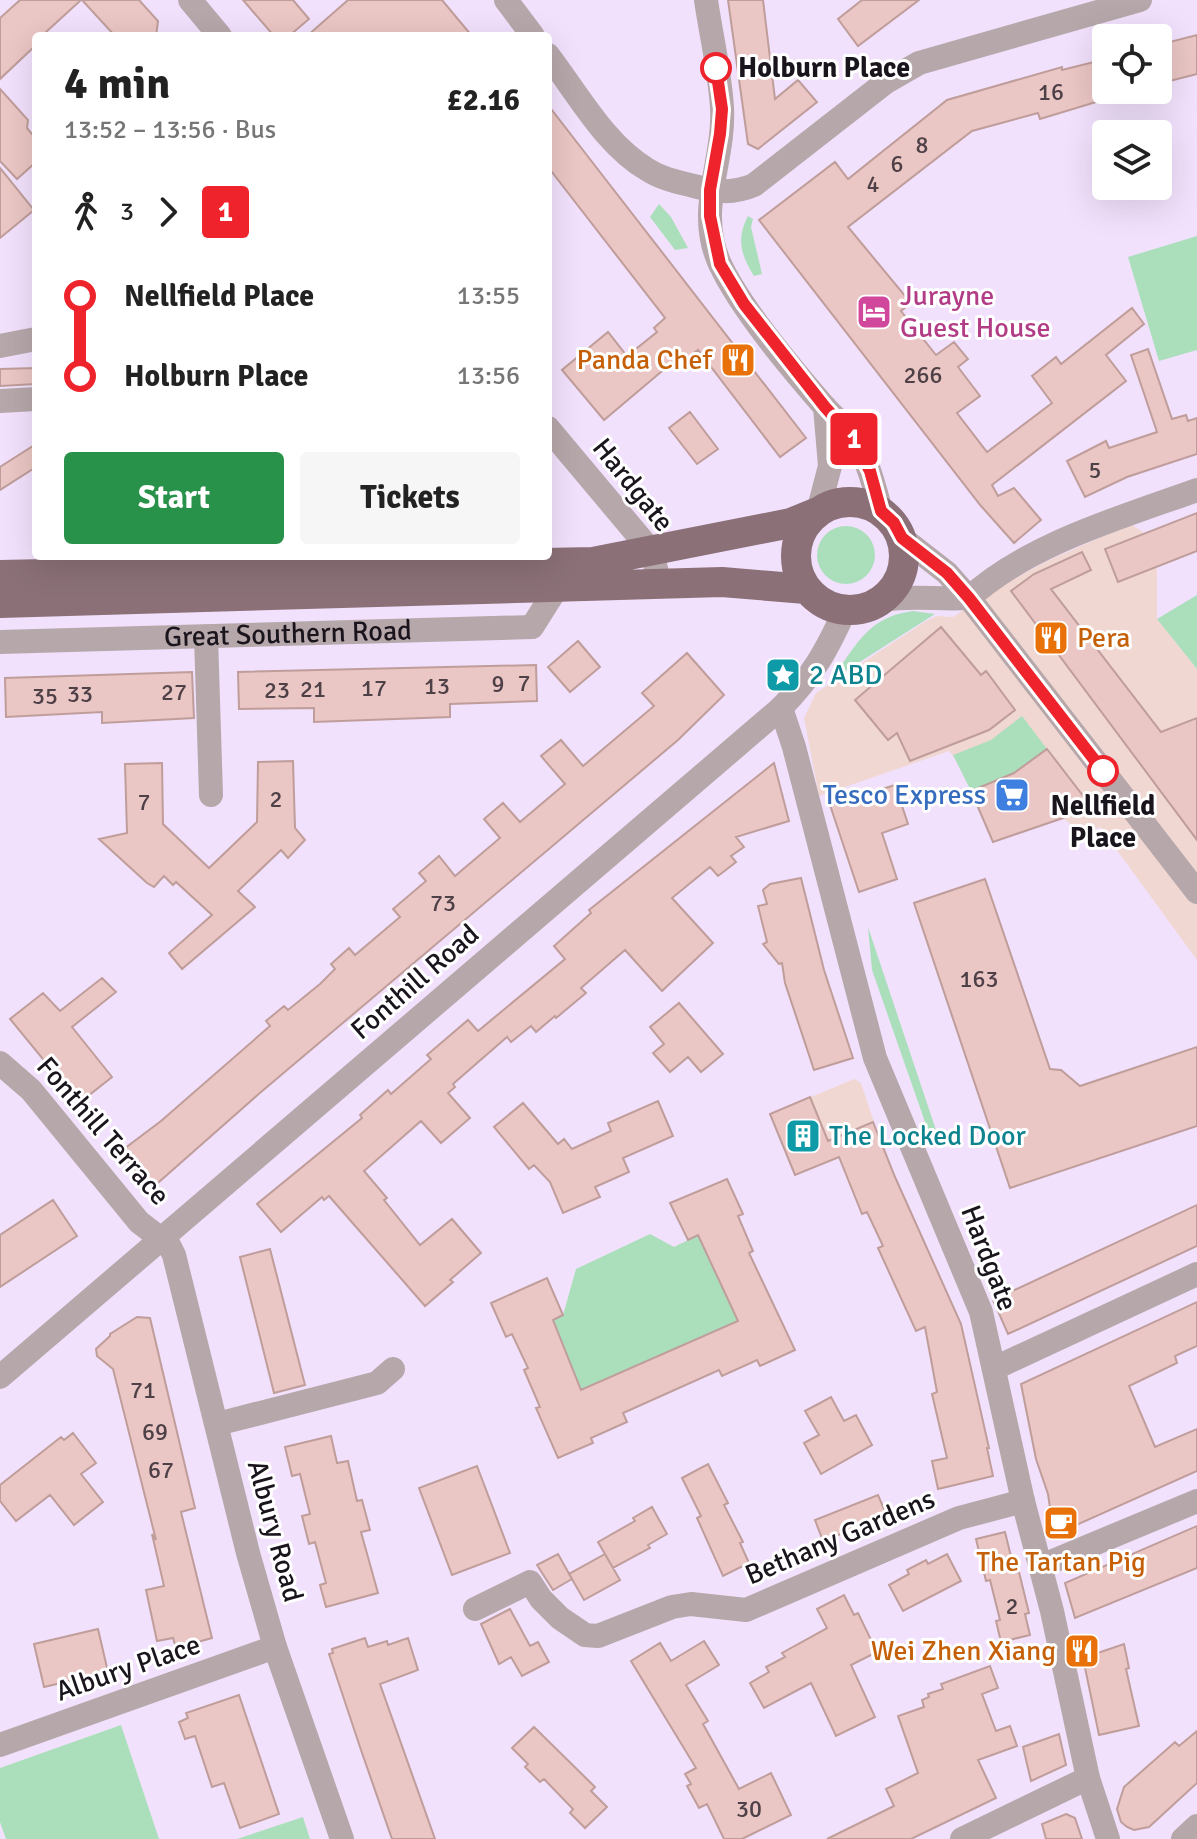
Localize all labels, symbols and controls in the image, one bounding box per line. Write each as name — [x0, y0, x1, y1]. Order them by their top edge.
map controls — [1092, 24, 1172, 200]
button: locate — [1092, 24, 1172, 104]
place label: Holburn Place — [738, 51, 910, 85]
marker: Holburn Place — [701, 53, 731, 83]
text: 4 min — [64, 57, 170, 111]
house number: 16 — [1038, 77, 1064, 107]
text: £2.16 — [447, 82, 520, 119]
text: 13:52 – 13:56 · Bus — [64, 114, 276, 146]
button: layers — [1092, 120, 1172, 200]
house number: 8 — [916, 130, 928, 160]
house number: 6 — [891, 149, 903, 179]
house number: 4 — [867, 169, 880, 199]
icon: walk — [64, 190, 108, 234]
icon: forward — [146, 190, 190, 234]
text: 1 — [218, 195, 233, 229]
text: 3 — [120, 196, 134, 228]
text: Nellfield Place — [124, 278, 314, 315]
place label: Jurayne Guest House — [900, 279, 1051, 345]
text: 13:55 — [457, 280, 520, 312]
hotel icon: Jurayne Guest House — [855, 293, 893, 331]
restaurant icon: Panda Chef — [719, 341, 757, 379]
place label: Panda Chef — [577, 343, 714, 377]
text: Holburn Place — [124, 358, 308, 395]
text: 13:56 — [457, 360, 520, 392]
house number: 266 — [904, 360, 942, 390]
line badge: 1 — [828, 413, 880, 465]
text: 1 — [846, 422, 862, 456]
street label: Hardgate — [585, 431, 681, 539]
button: Start — [64, 452, 284, 544]
button: Tickets — [300, 452, 520, 544]
house number: 5 — [1089, 455, 1101, 485]
street label: Great Southern Road — [163, 613, 412, 654]
restaurant icon: Pera — [1032, 619, 1070, 657]
place label: Pera — [1077, 621, 1130, 655]
place icon: 2 ABD — [764, 656, 802, 694]
place label: 2 ABD — [809, 658, 883, 692]
house number: 7 — [518, 668, 530, 698]
house number: 9 — [492, 669, 504, 699]
house number: 13 — [424, 671, 450, 701]
house number: 17 — [361, 673, 387, 703]
house number: 21 — [300, 674, 326, 704]
house number: 23 — [264, 675, 290, 705]
house number: 27 — [161, 677, 187, 707]
house number: 33 — [67, 679, 93, 709]
house number: 35 — [32, 681, 58, 711]
marker: Nellfield Place — [1088, 756, 1118, 786]
supermarket icon: Tesco Express — [993, 776, 1031, 814]
place label: Tesco Express — [823, 778, 986, 812]
house number: 2 — [270, 784, 282, 814]
house number: 7 — [138, 787, 150, 817]
place label: Nellfield Place — [1051, 789, 1155, 855]
house number: 73 — [430, 888, 456, 918]
street label: Fonthill Road — [344, 917, 486, 1047]
house number: 163 — [960, 964, 998, 994]
street label: Fonthill Terrace — [29, 1050, 177, 1212]
building icon: The Locked Door — [784, 1117, 822, 1155]
place label: The Locked Door — [829, 1119, 1027, 1153]
street label: Hardgate — [953, 1200, 1025, 1316]
house number: 71 — [130, 1375, 156, 1405]
house number: 69 — [142, 1417, 168, 1447]
house number: 67 — [148, 1455, 174, 1485]
street label: Albury Road — [240, 1456, 310, 1606]
street label: Bethany Gardens — [740, 1482, 940, 1592]
cafe icon: The Tartan Pig — [1042, 1504, 1080, 1542]
place label: The Tartan Pig — [976, 1545, 1146, 1579]
house number: 2 — [1006, 1591, 1018, 1621]
street label: Albury Place — [51, 1627, 205, 1709]
restaurant icon: Wei Zhen Xiang — [1063, 1632, 1101, 1670]
place label: Wei Zhen Xiang — [871, 1634, 1056, 1668]
house number: 30 — [736, 1794, 762, 1824]

